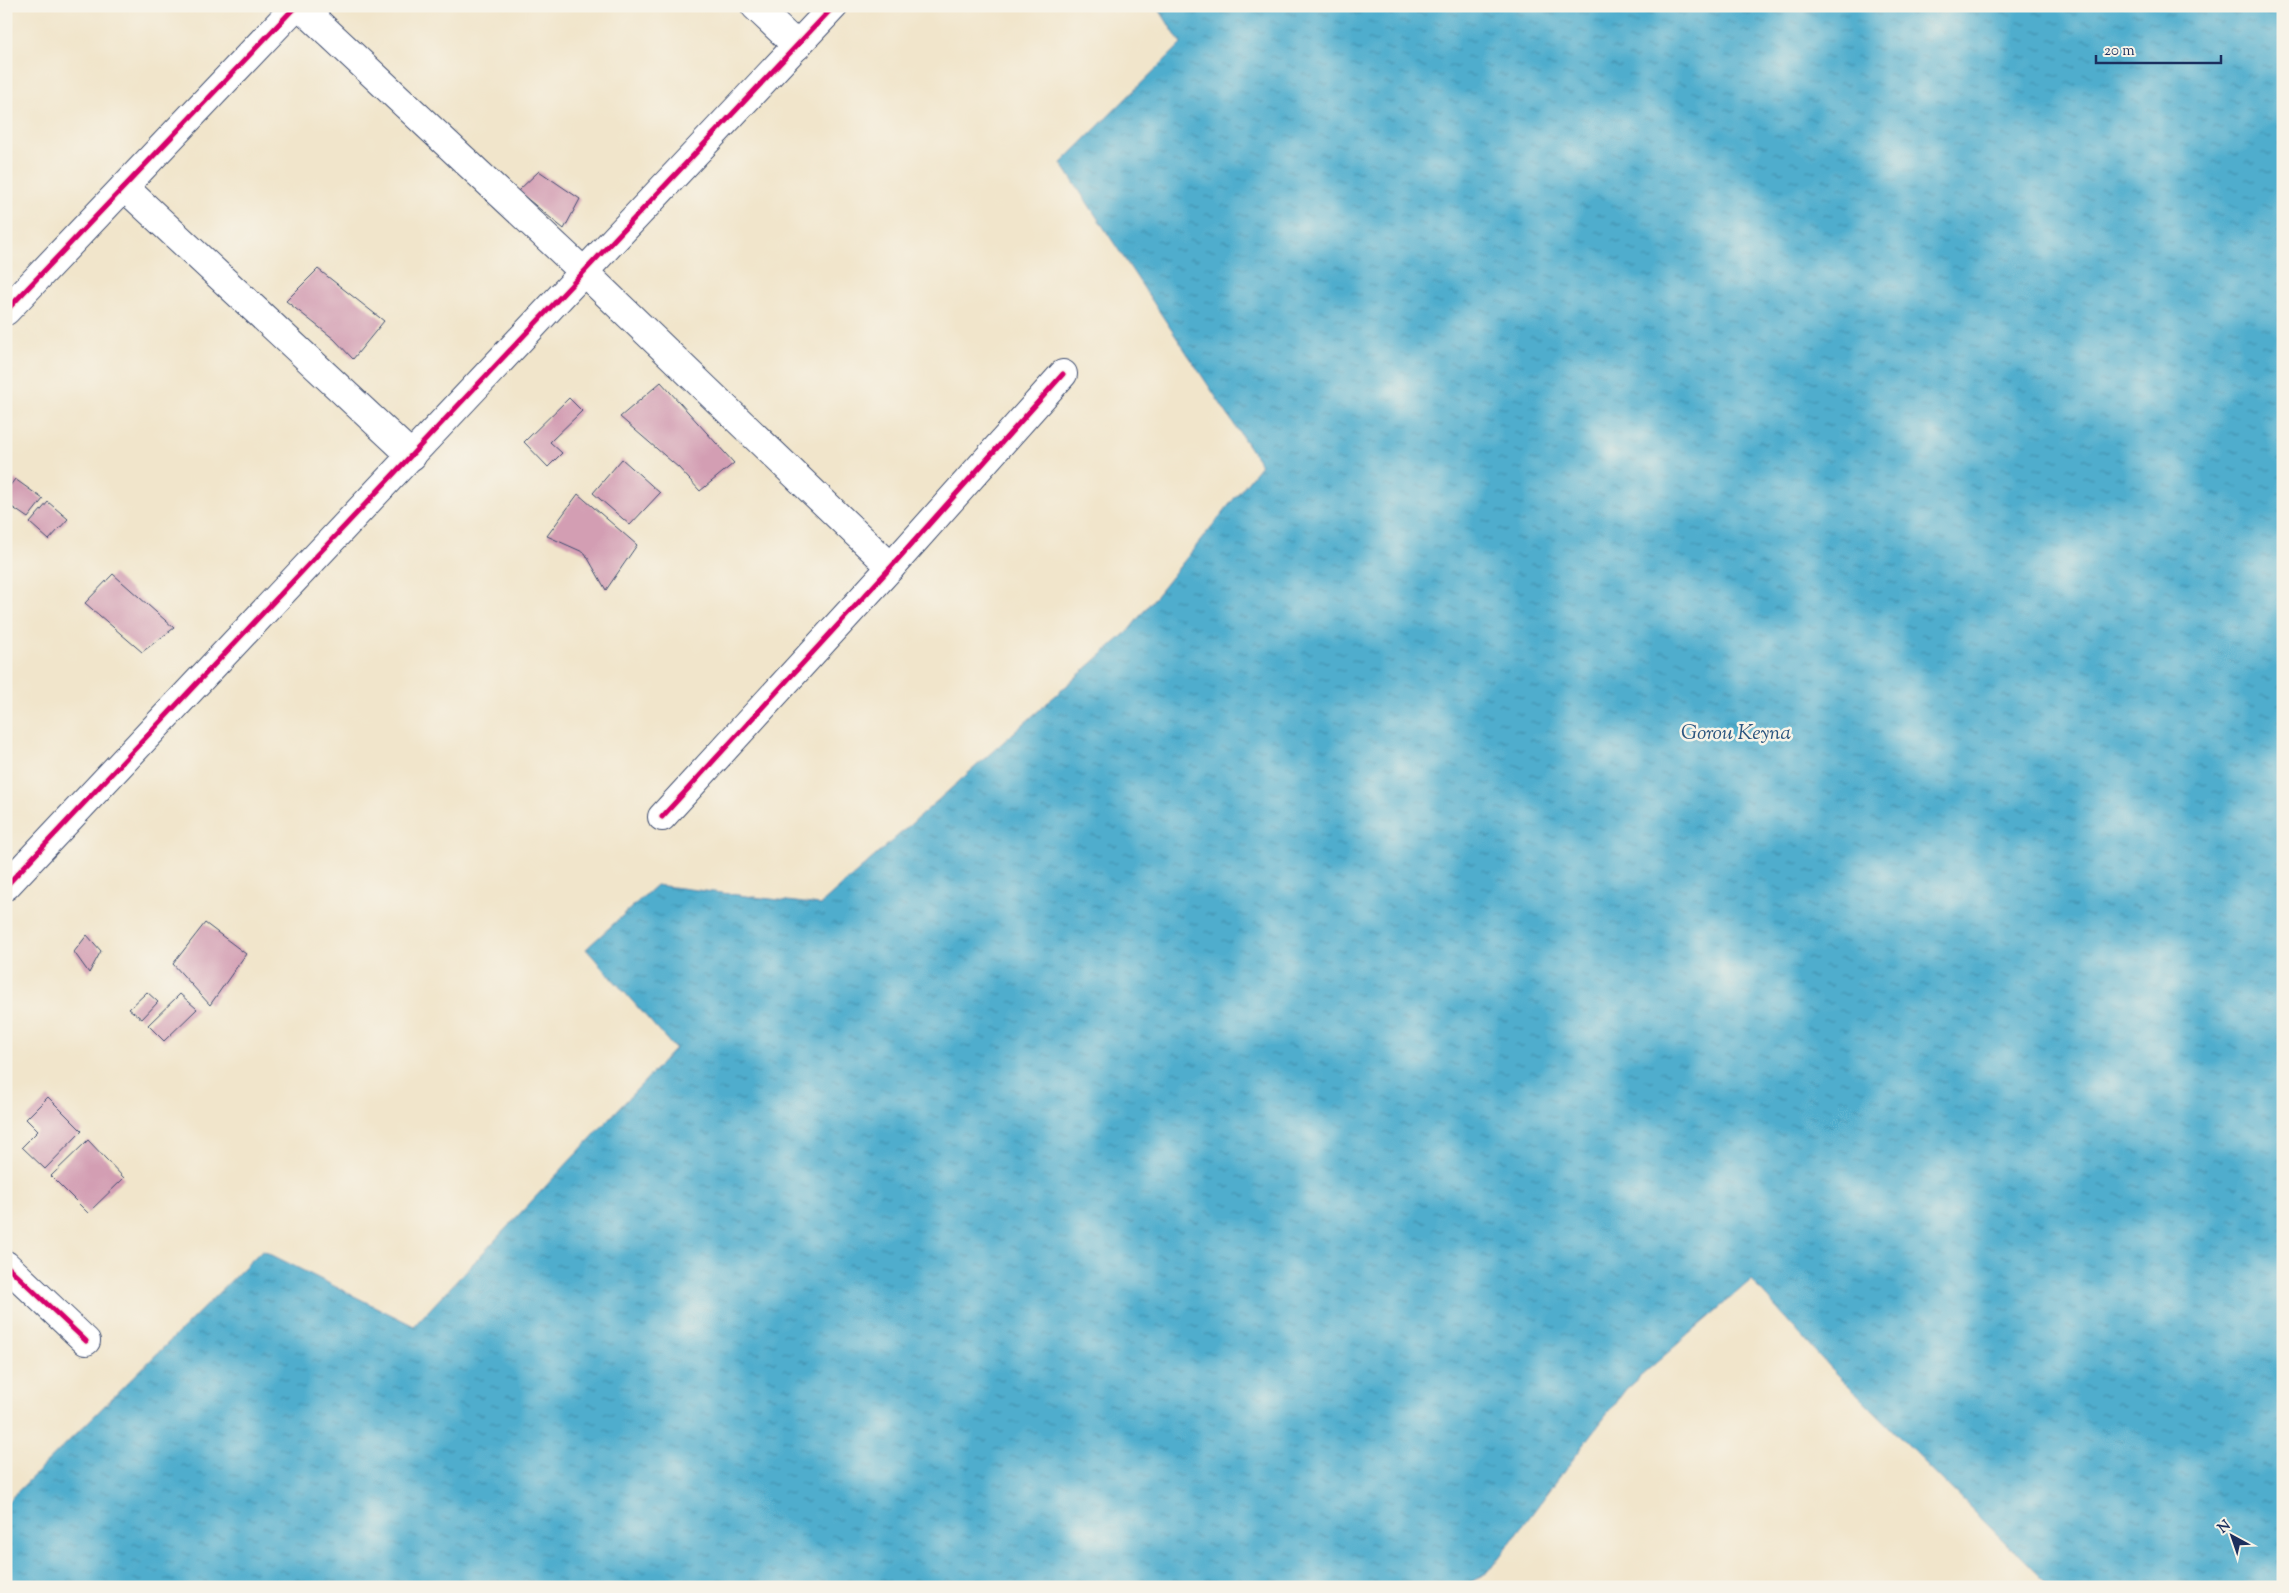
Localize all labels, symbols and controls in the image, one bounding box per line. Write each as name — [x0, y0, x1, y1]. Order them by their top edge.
scale bar — [2096, 32, 2222, 64]
text: 20 m — [2104, 41, 2135, 62]
water label: Gorou Keyna — [1681, 719, 1791, 749]
north arrow — [2206, 1510, 2256, 1560]
text: N — [2214, 1516, 2236, 1539]

